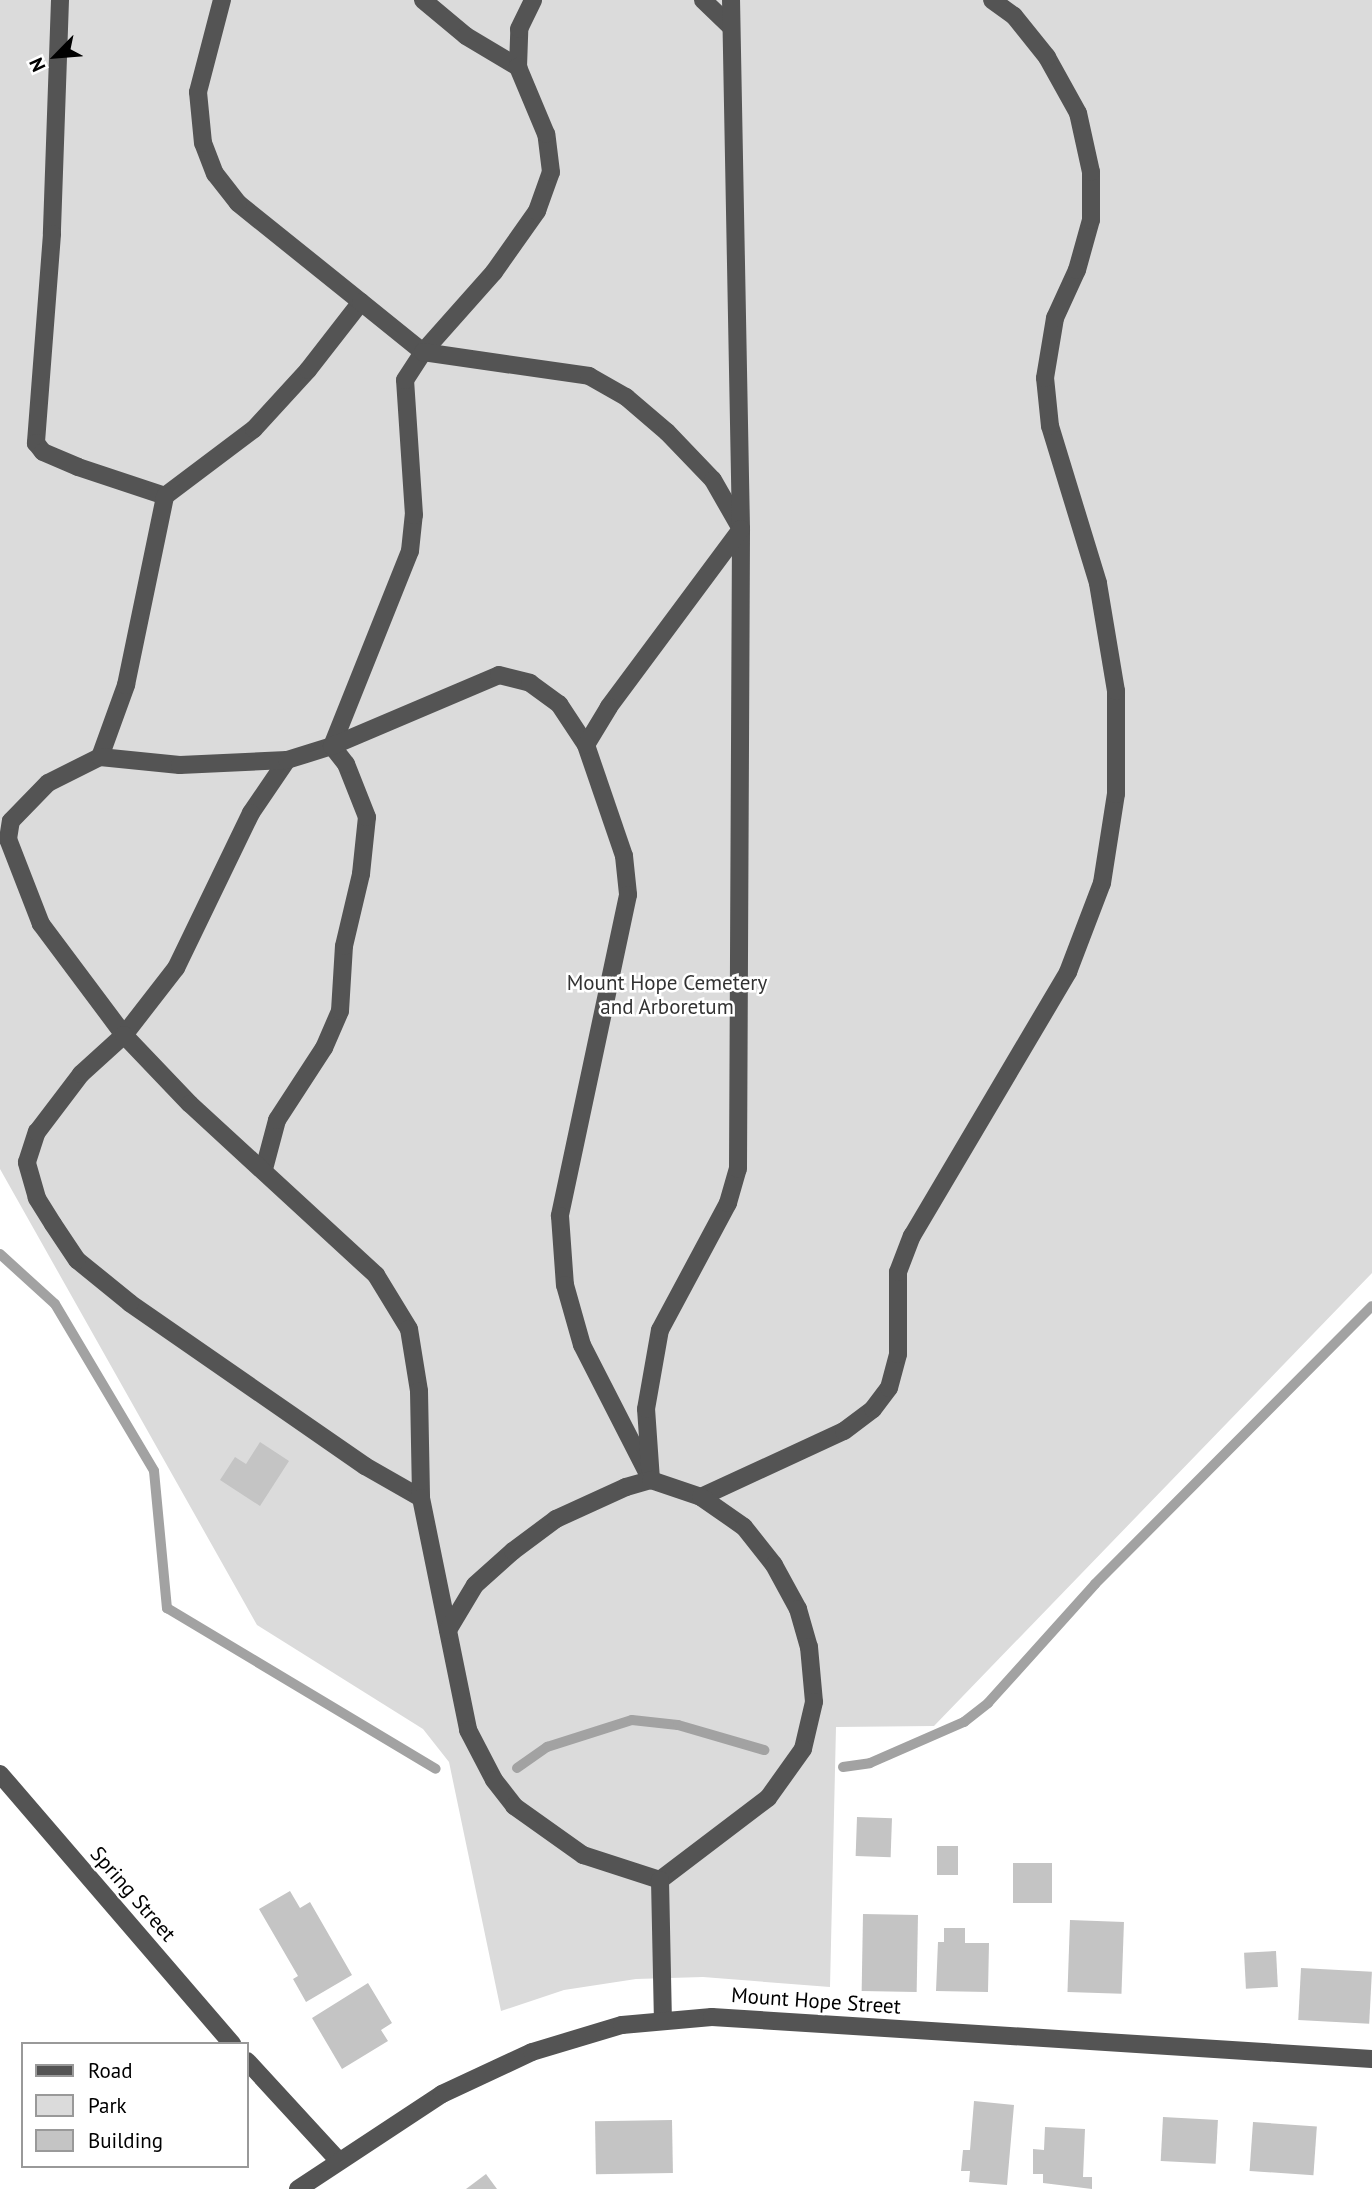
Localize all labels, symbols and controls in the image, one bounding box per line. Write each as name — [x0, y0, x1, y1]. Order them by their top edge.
north arrow — [21, 21, 91, 91]
text: N — [23, 54, 50, 76]
park label: Mount Hope Cemetery and Arboretum — [567, 970, 767, 1020]
street label: Spring Street — [85, 1841, 181, 1947]
street label: Mount Hope Street — [730, 1983, 902, 2019]
legend — [21, 2042, 248, 2168]
text: Road — [88, 2057, 132, 2084]
text: Park — [88, 2092, 127, 2119]
text: Building — [88, 2127, 163, 2154]

